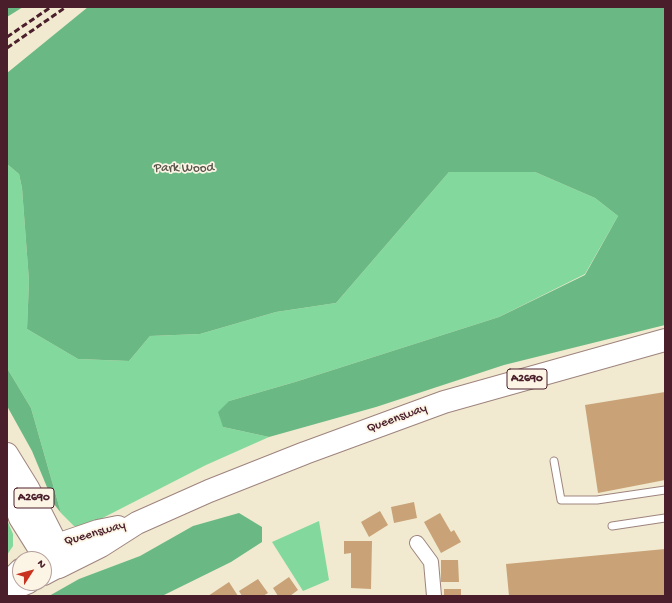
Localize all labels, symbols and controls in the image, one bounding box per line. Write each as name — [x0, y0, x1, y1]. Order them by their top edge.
park label: Park Wood — [154, 161, 214, 177]
road number: A2690 — [507, 369, 547, 389]
street label: Queensway — [365, 401, 429, 437]
road number: A2690 — [14, 488, 54, 508]
street label: Queensway — [63, 518, 127, 550]
north arrow — [12, 551, 52, 591]
text: N — [34, 558, 48, 571]

